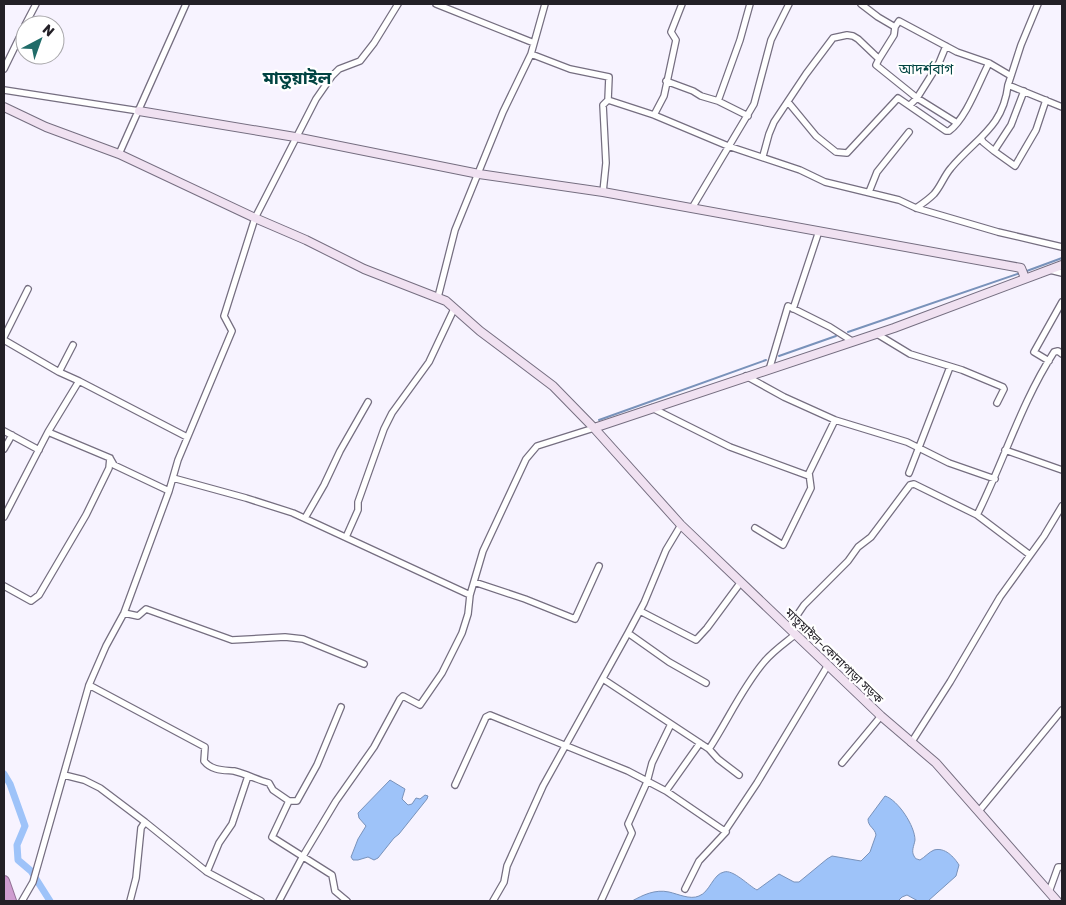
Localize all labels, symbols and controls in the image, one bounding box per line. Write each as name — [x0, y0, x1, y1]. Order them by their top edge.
north arrow — [15, 15, 65, 65]
text: N — [39, 21, 58, 40]
district label: আদর্শবাগ — [898, 60, 954, 78]
district label: মাতুয়াইল — [262, 67, 332, 90]
street label: মাতুয়াইল-কোনাপাড়া সড়ক — [781, 604, 887, 708]

